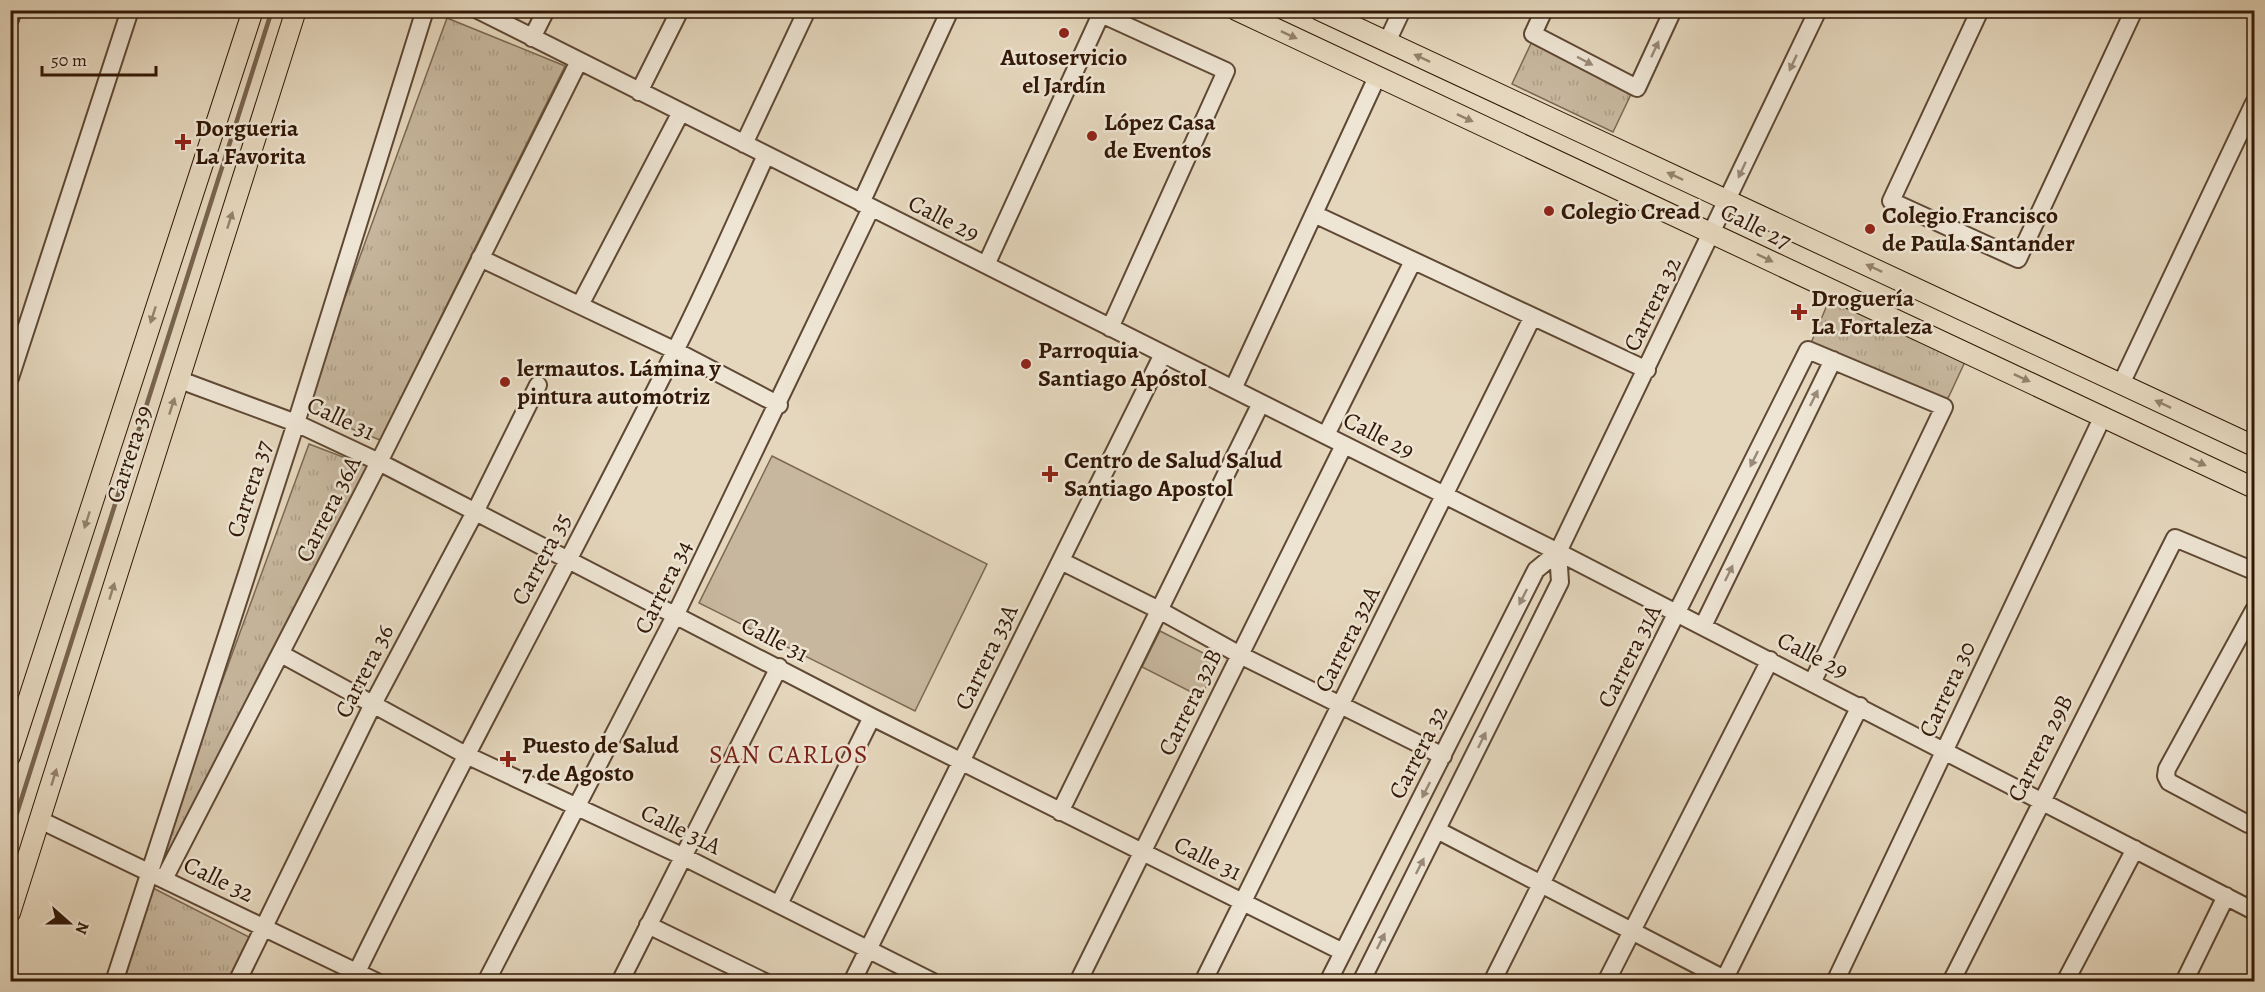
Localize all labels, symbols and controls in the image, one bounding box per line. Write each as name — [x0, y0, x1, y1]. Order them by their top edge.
marker: Autoservicio el Jardín — [1057, 26, 1071, 40]
one-way arrow — [1280, 31, 1297, 40]
scale bar — [42, 39, 156, 77]
place label: Autoservicio el Jardín — [1000, 41, 1127, 101]
one-way arrow — [1650, 41, 1659, 58]
text: 50 m — [51, 48, 87, 72]
one-way arrow — [1414, 54, 1431, 63]
one-way arrow — [1788, 55, 1797, 72]
one-way arrow — [1577, 56, 1594, 66]
place label: López Casa de Eventos — [1104, 106, 1216, 166]
place label: Dorgueria La Favorita — [195, 112, 307, 172]
one-way arrow — [1457, 113, 1475, 123]
marker: López Casa de Eventos — [1085, 129, 1099, 143]
marker: Dorgueria La Favorita — [176, 135, 190, 149]
one-way arrow — [1738, 162, 1747, 179]
one-way arrow — [1666, 172, 1683, 181]
street label: Calle 29 — [903, 187, 985, 249]
place label: Colegio Cread — [1561, 195, 1700, 227]
street label: Calle 27 — [1715, 195, 1798, 257]
place label: Colegio Francisco de Paula Santander — [1882, 199, 2075, 259]
marker: Colegio Cread — [1542, 204, 1556, 218]
one-way arrow — [226, 211, 235, 229]
marker: Colegio Francisco de Paula Santander — [1863, 222, 1877, 236]
street label: Carrera 32 — [1615, 251, 1689, 357]
one-way arrow — [1757, 254, 1774, 263]
one-way arrow — [1865, 264, 1882, 273]
place label: Droguería La Fortaleza — [1811, 282, 1933, 342]
marker: Droguería La Fortaleza — [1792, 305, 1806, 319]
one-way arrow — [148, 306, 158, 324]
place label: Parroquia Santiago Apóstol — [1038, 334, 1208, 394]
place label: lermautos. Lámina y pintura automotriz — [517, 352, 722, 412]
marker: Parroquia Santiago Apóstol — [1019, 357, 1033, 371]
one-way arrow — [2013, 374, 2030, 383]
marker: lermautos. Lámina y pintura automotriz — [498, 375, 512, 389]
street label: Calle 31 — [302, 388, 380, 448]
one-way arrow — [1809, 389, 1819, 407]
one-way arrow — [167, 397, 177, 415]
one-way arrow — [2155, 399, 2172, 408]
street label: Carrera 39 — [98, 401, 160, 507]
street label: Calle 29 — [1338, 404, 1420, 466]
street label: Carrera 37 — [218, 436, 280, 542]
place label: Centro de Salud Salud Santiago Apostol — [1064, 444, 1283, 504]
street label: Carrera 36A — [288, 450, 369, 568]
one-way arrow — [1749, 451, 1759, 468]
one-way arrow — [2190, 457, 2207, 466]
marker: Centro de Salud Salud Santiago Apostol — [1041, 465, 1059, 483]
street label: Carrera 35 — [503, 507, 579, 611]
one-way arrow — [81, 511, 91, 529]
street label: Carrera 34 — [627, 535, 700, 639]
one-way arrow — [1724, 565, 1733, 582]
street label: Carrera 32A — [1307, 579, 1388, 698]
one-way arrow — [108, 582, 118, 600]
one-way arrow — [1518, 588, 1527, 605]
street label: Carrera 33A — [947, 598, 1026, 715]
street label: Carrera 31A — [1589, 598, 1669, 713]
street label: Calle 31 — [736, 608, 814, 670]
street label: Carrera 36 — [327, 619, 401, 723]
street label: Calle 29 — [1772, 624, 1854, 686]
street label: Carrera 30 — [1911, 636, 1983, 742]
street label: Carrera 32B — [1150, 643, 1230, 761]
street label: Carrera 29B — [1999, 689, 2081, 807]
street label: Carrera 32 — [1381, 700, 1455, 804]
place label: Puesto de Salud 7 de Agosto — [522, 729, 679, 789]
one-way arrow — [1477, 732, 1486, 749]
district label: SAN CARLOS — [709, 737, 869, 772]
marker: Puesto de Salud 7 de Agosto — [499, 750, 517, 768]
one-way arrow — [50, 768, 59, 786]
one-way arrow — [1421, 782, 1431, 799]
street label: Calle 31A — [635, 796, 727, 863]
street label: Calle 31 — [1169, 828, 1247, 888]
street label: Calle 32 — [178, 848, 260, 910]
one-way arrow — [1415, 857, 1424, 874]
north arrow — [39, 893, 99, 953]
text: N — [70, 919, 94, 938]
one-way arrow — [1376, 933, 1386, 950]

